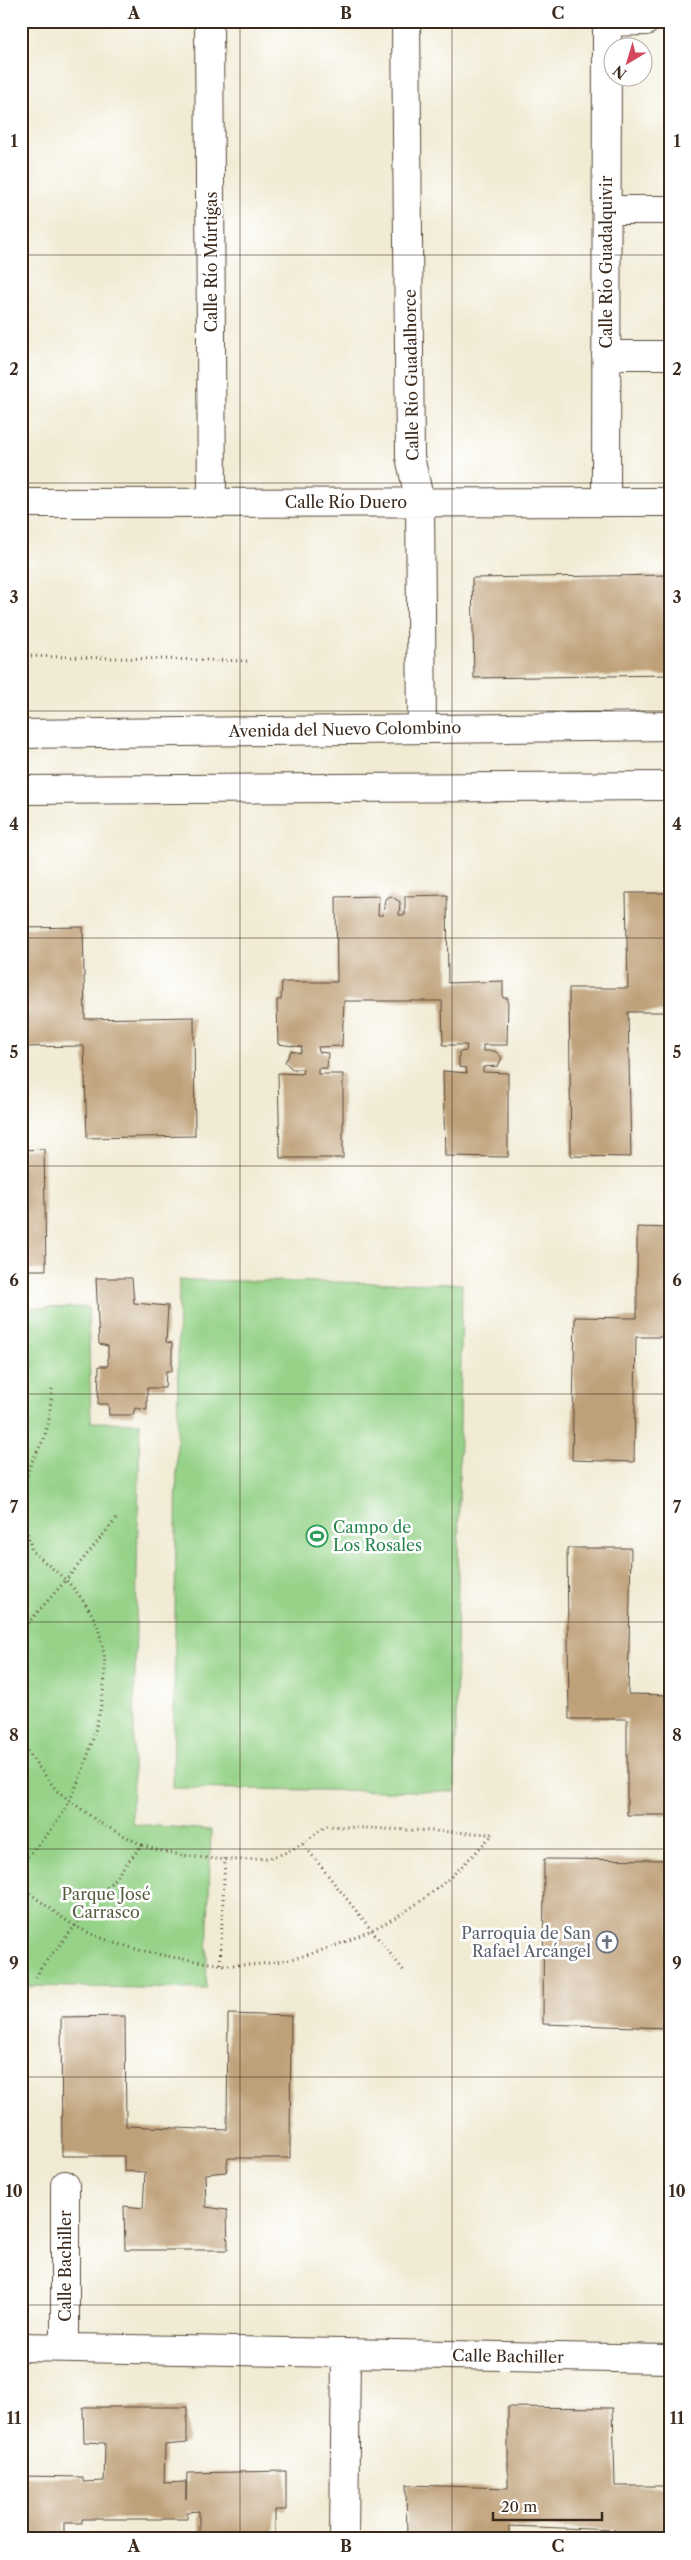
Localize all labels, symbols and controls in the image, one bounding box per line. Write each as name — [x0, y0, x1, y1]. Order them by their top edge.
text: A — [127, 3, 141, 23]
text: B — [340, 3, 352, 23]
text: C — [552, 3, 564, 23]
north arrow — [604, 38, 654, 88]
text: N — [610, 61, 630, 83]
text: 1 — [10, 131, 18, 151]
text: 1 — [673, 131, 681, 151]
street label: Calle Río Guadalquivir — [596, 175, 616, 348]
street label: Calle Río Múrtigas — [201, 192, 221, 332]
street label: Calle Río Guadalhorce — [400, 289, 422, 461]
text: 2 — [9, 359, 19, 379]
text: 2 — [672, 359, 682, 379]
street label: Calle Río Duero — [285, 492, 407, 512]
text: 3 — [9, 587, 19, 607]
text: 3 — [672, 587, 682, 607]
street label: Avenida del Nuevo Colombino — [228, 717, 462, 741]
text: 4 — [9, 814, 19, 834]
text: 4 — [672, 814, 682, 834]
text: 5 — [10, 1042, 19, 1062]
text: 5 — [673, 1042, 682, 1062]
text: 6 — [9, 1270, 19, 1290]
text: 6 — [672, 1270, 682, 1290]
text: 7 — [10, 1497, 19, 1517]
text: 7 — [673, 1497, 682, 1517]
place label: Campo de Los Rosales — [333, 1517, 422, 1555]
sports icon: Campo de Los Rosales — [305, 1524, 329, 1548]
text: 8 — [9, 1725, 19, 1745]
text: 8 — [672, 1725, 682, 1745]
park label: Parque José Carrasco — [61, 1884, 151, 1922]
place label: Parroquia de San Rafael Arcángel — [461, 1923, 591, 1961]
church icon: Parroquia de San Rafael Arcángel — [595, 1930, 619, 1954]
text: 9 — [9, 1953, 19, 1973]
text: 9 — [672, 1953, 682, 1973]
text: 10 — [5, 2181, 23, 2201]
text: 10 — [668, 2181, 686, 2201]
street label: Calle Bachiller — [55, 2210, 75, 2322]
street label: Calle Bachiller — [452, 2345, 564, 2367]
text: 11 — [7, 2408, 22, 2428]
text: 11 — [670, 2408, 685, 2428]
scale bar — [493, 2490, 602, 2522]
text: 20 m — [501, 2497, 537, 2516]
text: A — [127, 2536, 141, 2556]
text: B — [340, 2536, 352, 2556]
text: C — [552, 2536, 564, 2556]

